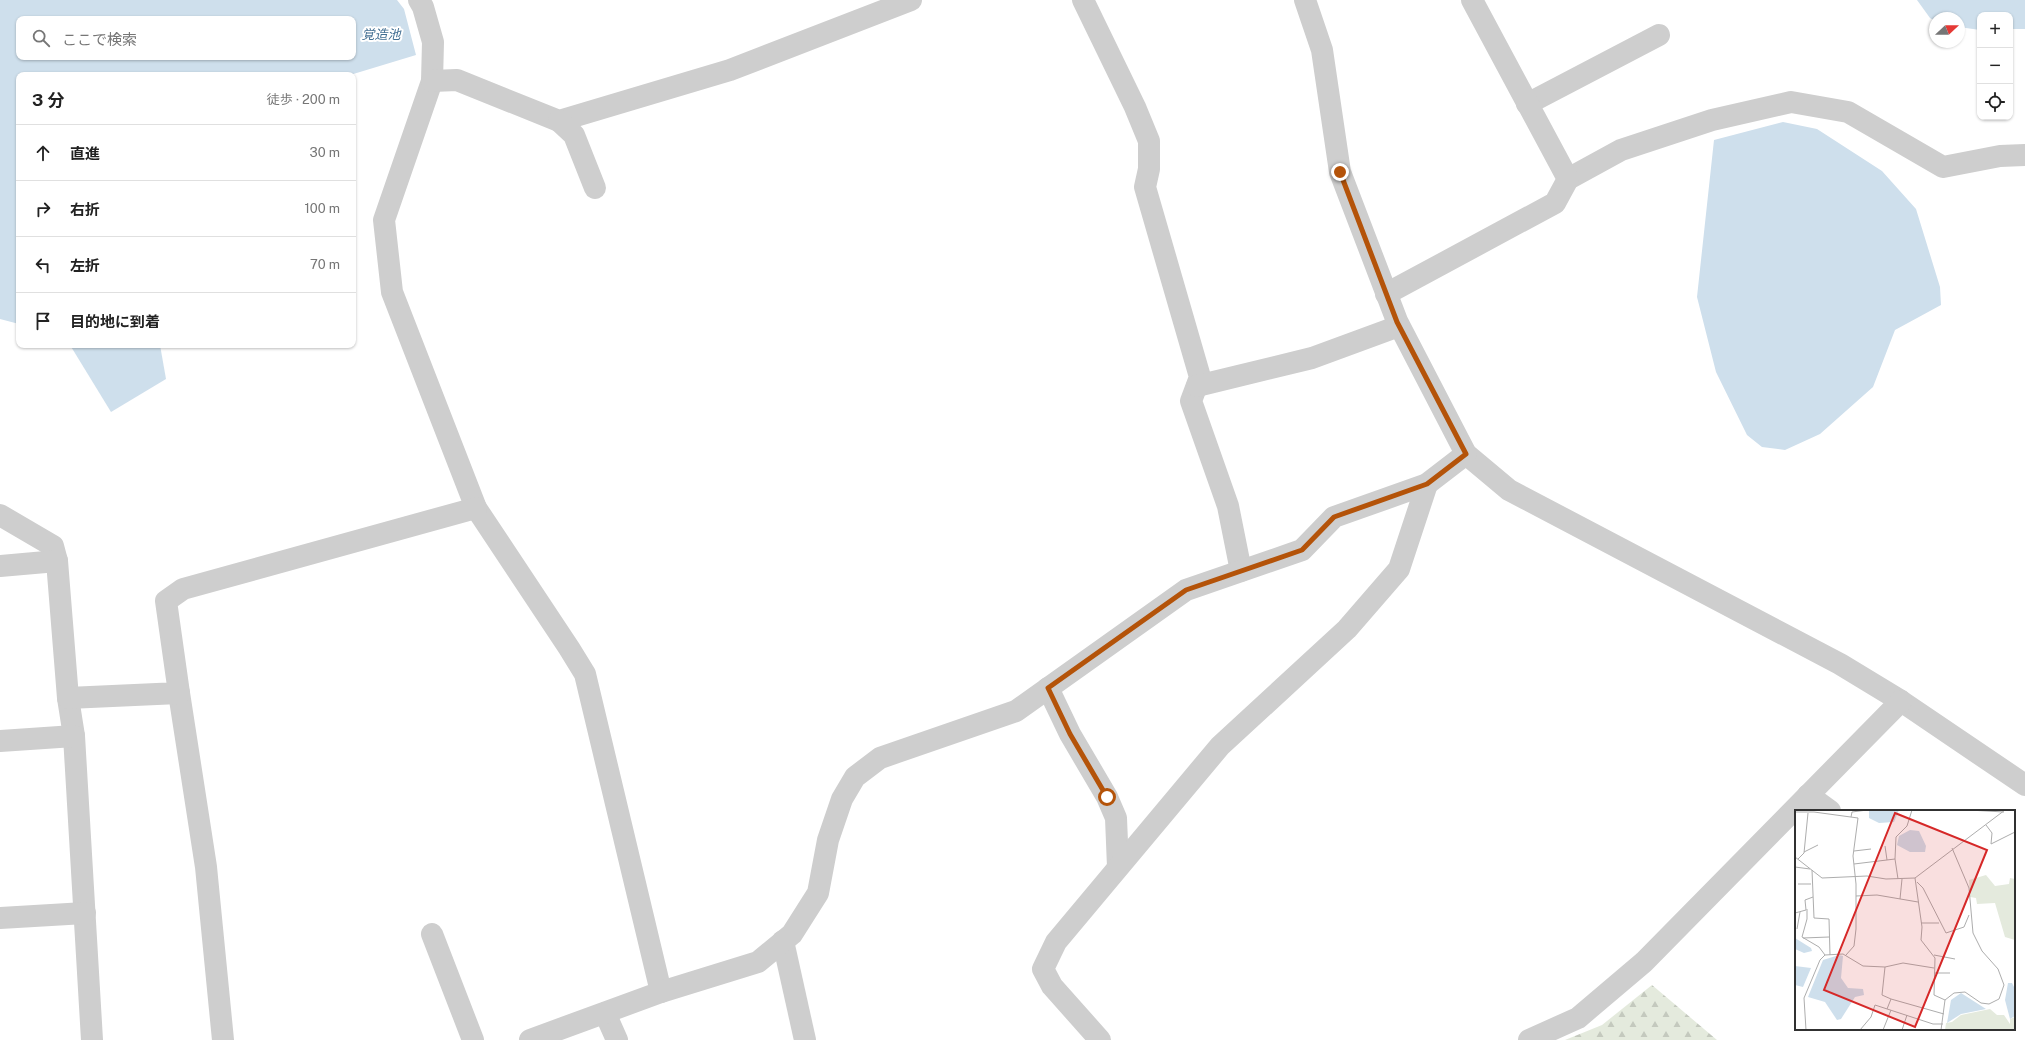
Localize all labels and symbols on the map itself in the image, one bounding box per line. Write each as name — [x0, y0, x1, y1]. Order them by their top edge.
north arrow — [1929, 12, 1965, 48]
water label: 覚造池 — [361, 27, 402, 42]
route end — [1331, 163, 1349, 181]
route start — [1098, 788, 1116, 806]
inset map — [1795, 810, 2015, 1030]

